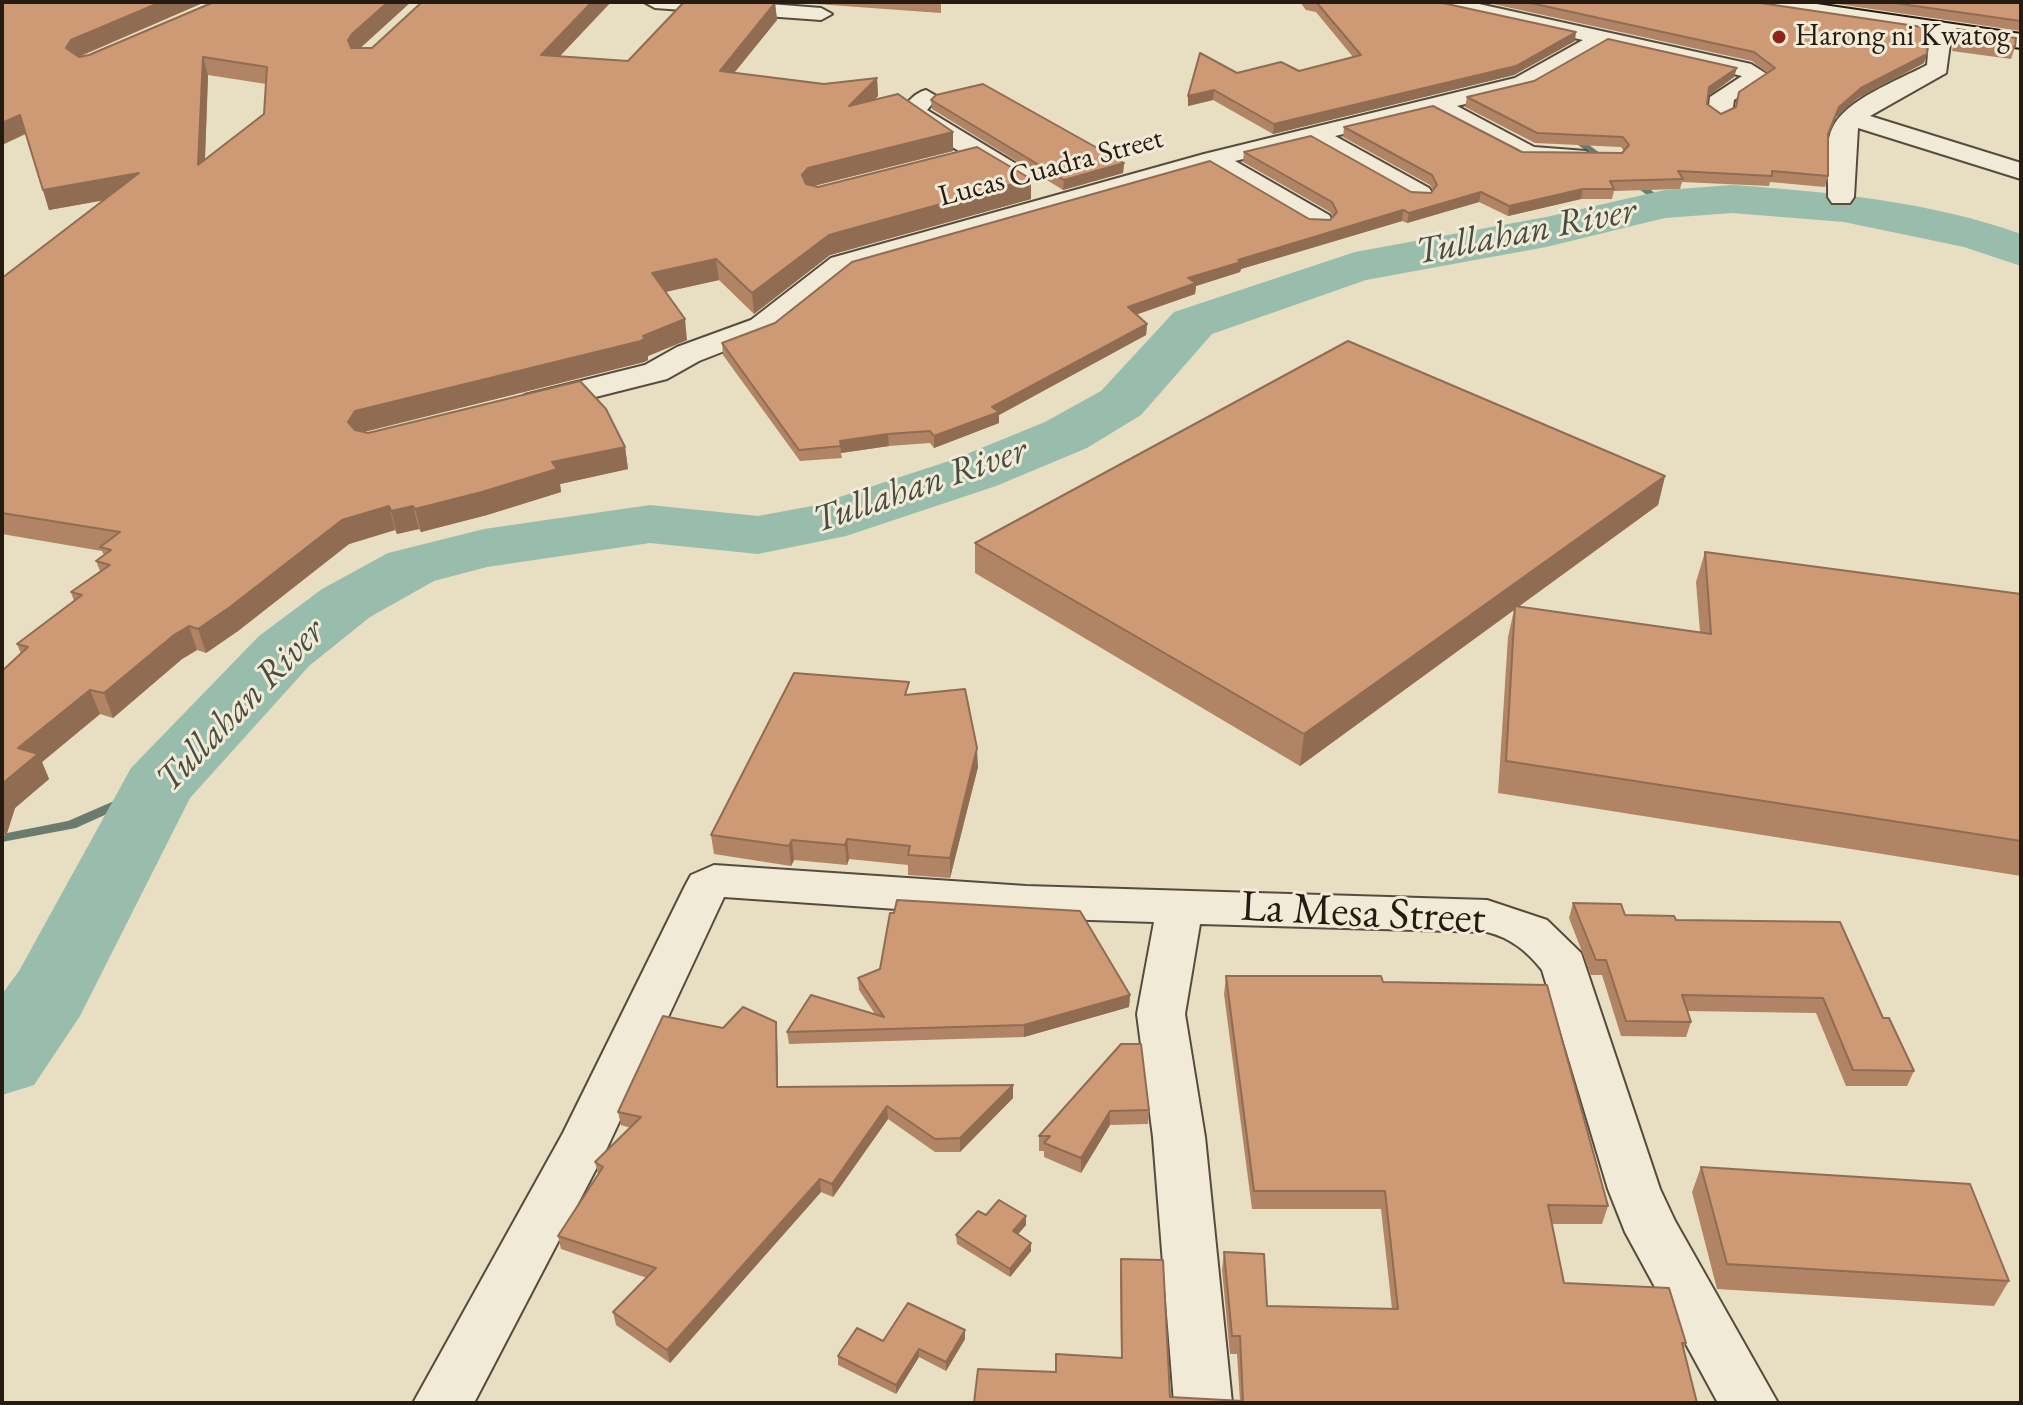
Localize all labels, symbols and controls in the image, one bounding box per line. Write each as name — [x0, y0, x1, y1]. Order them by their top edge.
place label: Harong ni Kwatog — [1795, 19, 2010, 55]
marker: Harong ni Kwatog — [1770, 28, 1788, 46]
street label: Lucas Cuadra Street — [935, 121, 1167, 215]
water label: Tullahan River — [1412, 188, 1640, 276]
water label: Tullahan River — [807, 428, 1033, 544]
water label: Tullahan River — [147, 610, 335, 802]
street label: La Mesa Street — [1239, 881, 1487, 947]

